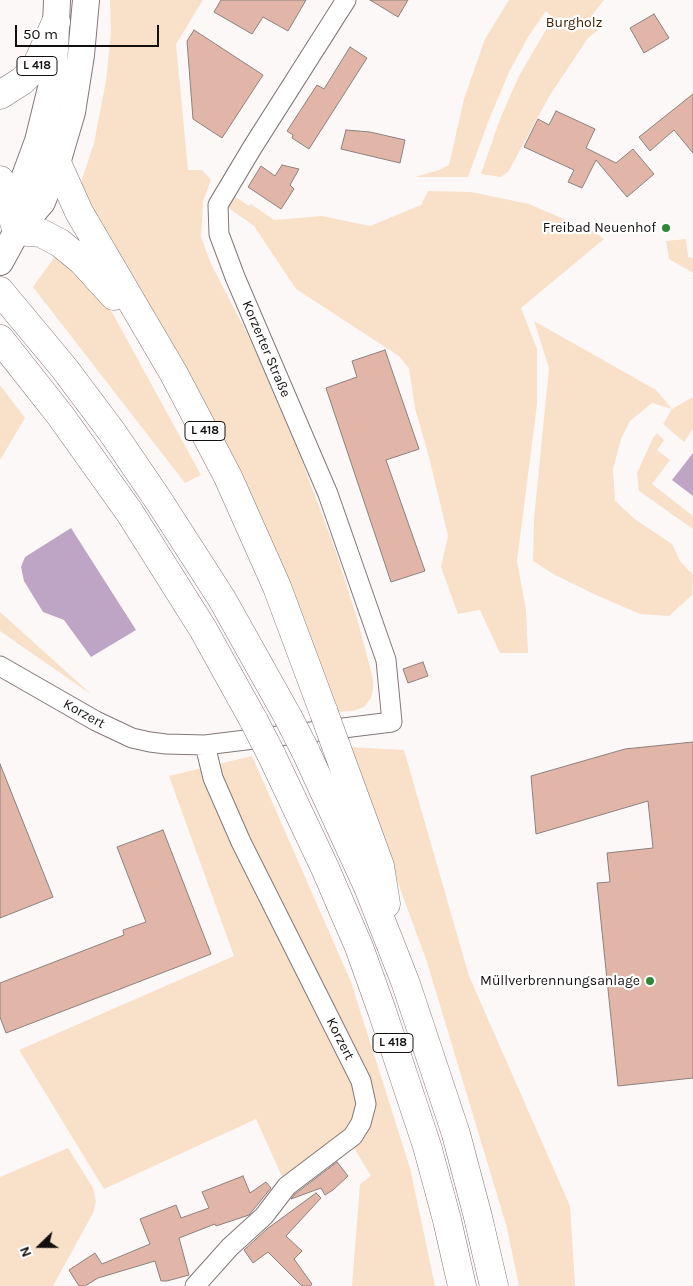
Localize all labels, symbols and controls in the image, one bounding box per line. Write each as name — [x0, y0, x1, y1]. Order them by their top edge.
scale bar — [18, 15, 161, 47]
park label: Burgholz — [546, 15, 602, 31]
text: 50 m — [23, 25, 58, 43]
road number: L 418 — [17, 56, 57, 76]
place label: Freibad Neuenhof — [543, 220, 656, 236]
marker: Freibad Neuenhof — [660, 222, 672, 234]
street label: Korzerter Straße — [238, 298, 294, 400]
road number: L 418 — [185, 422, 225, 441]
street label: Korzert — [60, 696, 108, 732]
place label: Müllverbrennungsanlage — [480, 973, 640, 989]
marker: Müllverbrennungsanlage — [644, 975, 656, 987]
street label: Korzert — [322, 1015, 358, 1063]
road number: L 418 — [373, 1034, 413, 1052]
north arrow — [15, 1221, 65, 1271]
text: N — [16, 1244, 35, 1260]

